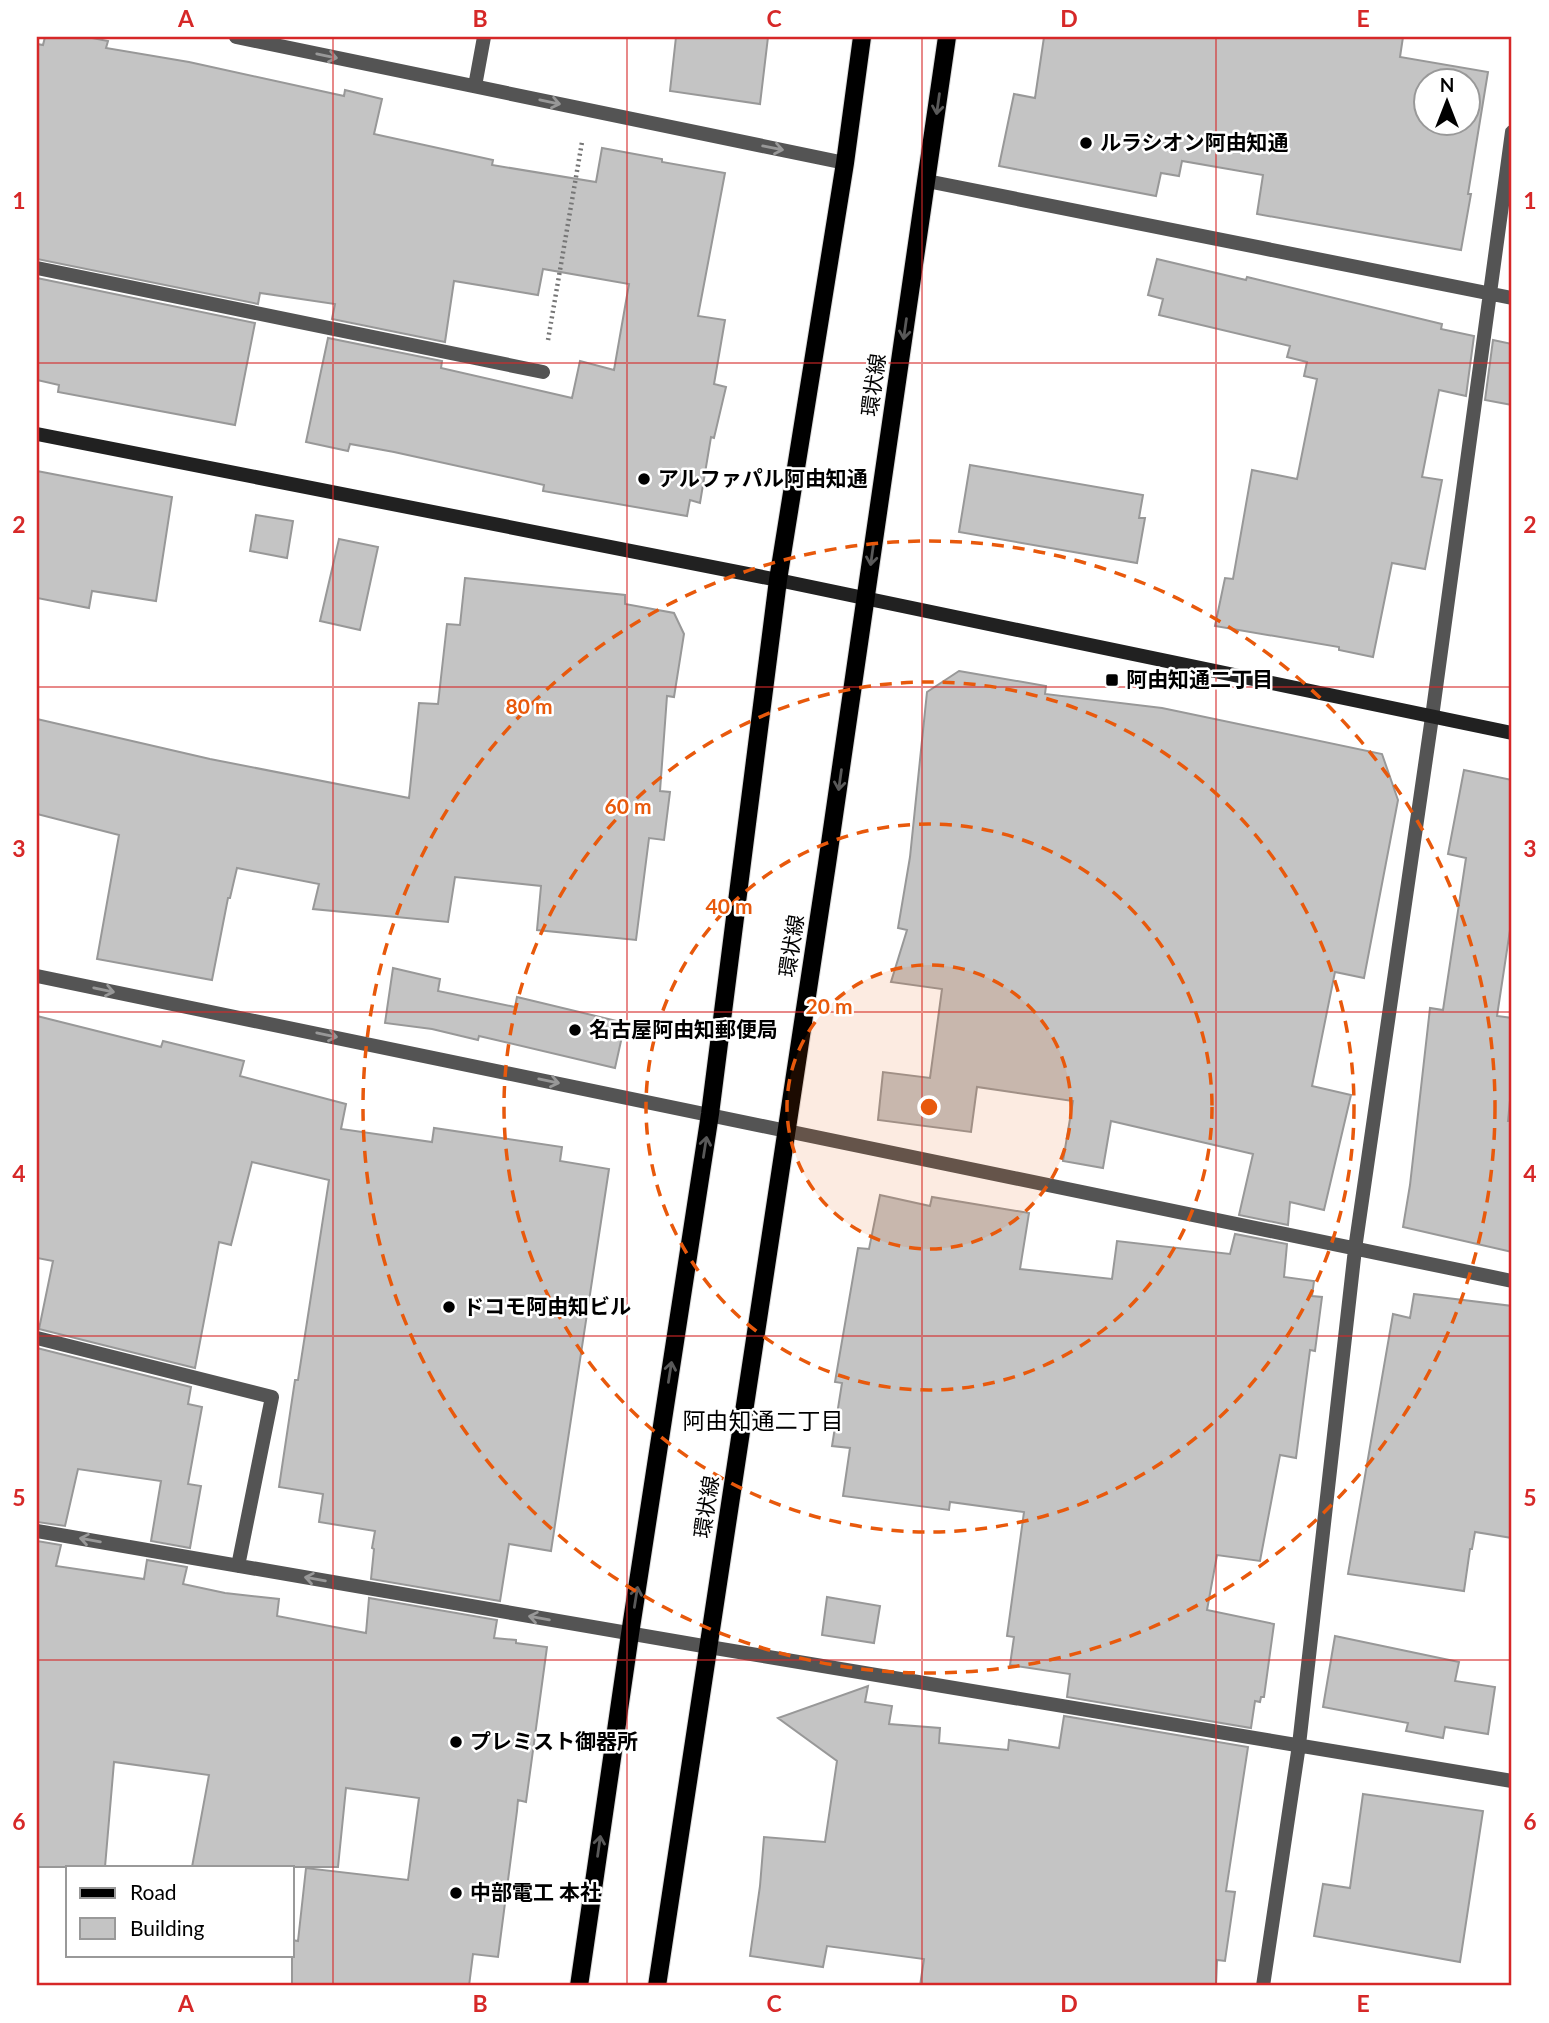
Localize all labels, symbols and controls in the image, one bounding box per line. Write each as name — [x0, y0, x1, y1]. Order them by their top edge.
text: A — [177, 4, 195, 32]
text: B — [472, 4, 488, 32]
text: C — [766, 4, 782, 32]
text: D — [1060, 4, 1078, 32]
text: E — [1356, 4, 1370, 32]
one-way arrow — [315, 49, 338, 63]
north arrow — [1412, 66, 1482, 136]
text: N — [1440, 73, 1454, 96]
one-way arrow — [931, 92, 944, 115]
one-way arrow — [538, 96, 561, 110]
place label: ルラシオン阿由知通 — [1100, 129, 1289, 154]
marker: ルラシオン阿由知通 — [1078, 135, 1094, 151]
one-way arrow — [761, 142, 784, 156]
text: 1 — [12, 186, 26, 214]
text: 1 — [1523, 186, 1537, 214]
one-way arrow — [898, 318, 911, 340]
street label: 環状線 — [856, 352, 889, 418]
place label: アルファパル阿由知通 — [658, 465, 868, 490]
marker: アルファパル阿由知通 — [636, 471, 652, 487]
text: 2 — [12, 510, 26, 538]
text: 2 — [1523, 510, 1537, 538]
one-way arrow — [865, 543, 878, 565]
place label: 阿由知通二丁目 — [1126, 666, 1273, 691]
marker: 阿由知通二丁目 — [1104, 672, 1120, 688]
text: 80 m — [505, 693, 553, 718]
one-way arrow — [833, 768, 846, 791]
text: 60 m — [604, 793, 652, 818]
text: 3 — [12, 834, 26, 862]
text: 3 — [1523, 834, 1537, 862]
text: 40 m — [705, 893, 753, 918]
street label: 環状線 — [773, 913, 808, 979]
one-way arrow — [92, 983, 115, 997]
text: 20 m — [805, 993, 853, 1018]
place label: 名古屋阿由知郵便局 — [589, 1016, 778, 1041]
marker: 名古屋阿由知郵便局 — [567, 1022, 583, 1038]
one-way arrow — [315, 1029, 337, 1043]
one-way arrow — [537, 1074, 560, 1088]
centre of rings — [917, 1095, 941, 1119]
one-way arrow — [699, 1136, 712, 1159]
text: 4 — [12, 1159, 26, 1187]
text: 4 — [1523, 1159, 1537, 1187]
place label: ドコモ阿由知ビル — [463, 1293, 631, 1318]
marker: ドコモ阿由知ビル — [441, 1299, 457, 1315]
one-way arrow — [664, 1361, 677, 1384]
district label: 阿由知通二丁目 — [683, 1406, 844, 1434]
street label: 環状線 — [688, 1474, 723, 1540]
text: 5 — [12, 1483, 26, 1511]
text: 5 — [1523, 1483, 1537, 1511]
one-way arrow — [79, 1533, 102, 1546]
one-way arrow — [304, 1572, 326, 1585]
one-way arrow — [630, 1586, 643, 1609]
one-way arrow — [528, 1611, 551, 1624]
place label: プレミスト御器所 — [470, 1728, 638, 1753]
marker: プレミスト御器所 — [448, 1734, 464, 1750]
text: 6 — [12, 1807, 26, 1835]
text: 6 — [1523, 1807, 1537, 1835]
one-way arrow — [593, 1835, 606, 1858]
legend — [66, 1866, 294, 1956]
text: Road — [130, 1879, 177, 1904]
place label: 中部電工 本社 — [470, 1879, 601, 1904]
marker: 中部電工 本社 — [448, 1885, 464, 1901]
text: Building — [130, 1915, 205, 1940]
text: A — [177, 1989, 195, 2017]
text: B — [472, 1989, 488, 2017]
text: C — [766, 1989, 782, 2017]
text: D — [1060, 1989, 1078, 2017]
text: E — [1356, 1989, 1370, 2017]

